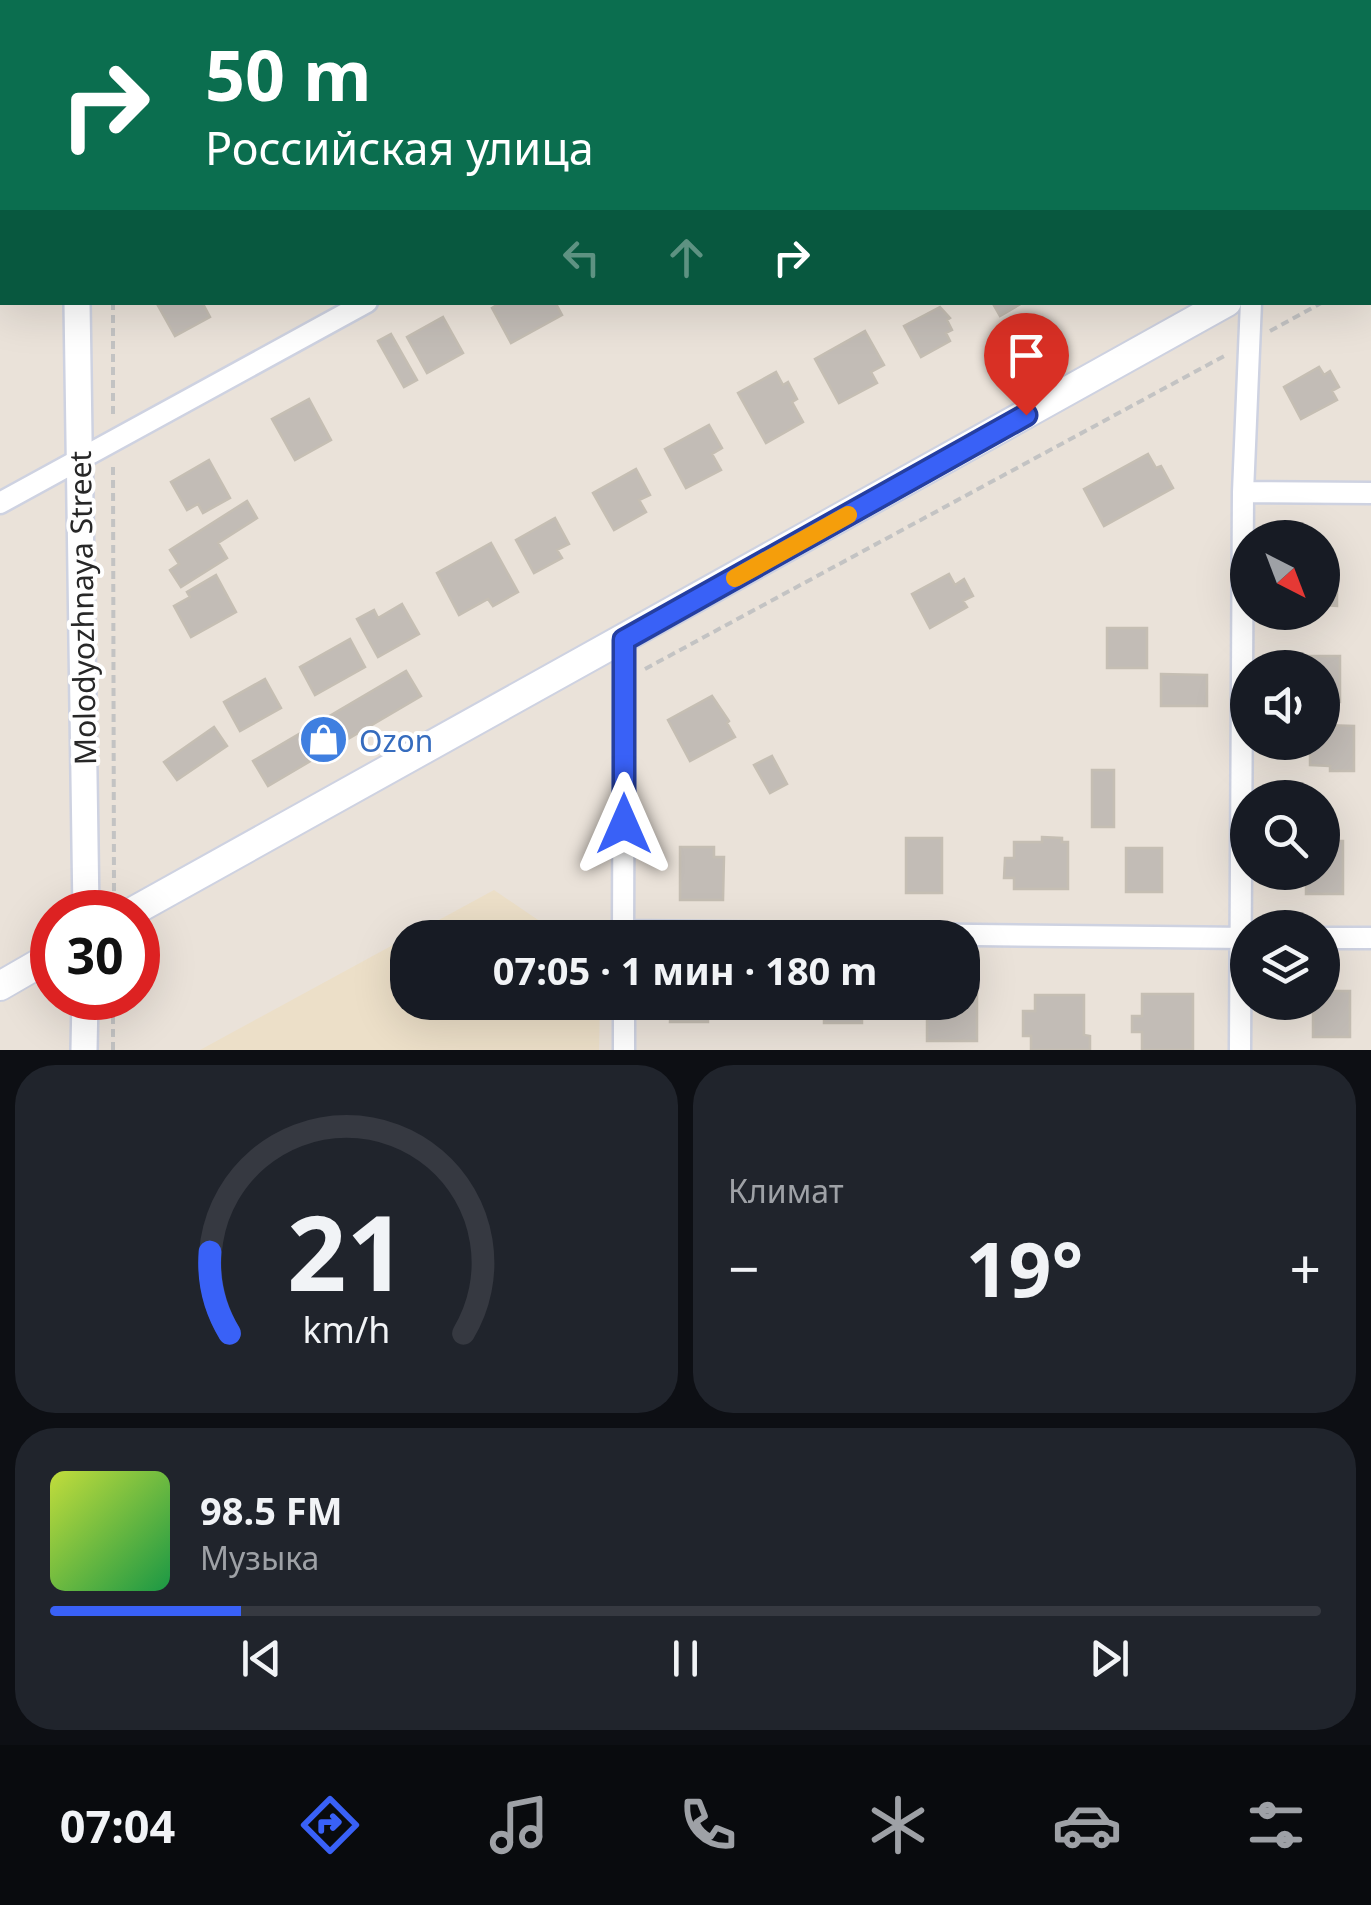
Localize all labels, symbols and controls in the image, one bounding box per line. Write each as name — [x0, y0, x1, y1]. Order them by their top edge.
text: 50 m — [205, 26, 372, 122]
icon: right — [40, 40, 170, 170]
text: Российская улица — [205, 117, 594, 178]
icon: left — [554, 230, 609, 285]
icon: ahead — [659, 230, 714, 285]
icon: right — [764, 230, 819, 285]
pin — [984, 313, 1069, 416]
icon: arrive — [999, 328, 1054, 383]
street label: Molodyozhnaya Street — [59, 450, 105, 766]
north arrow — [1230, 520, 1340, 630]
map controls — [1230, 520, 1340, 1020]
button: sound — [1230, 650, 1340, 760]
shop icon: Ozon — [298, 714, 350, 766]
place label: Ozon — [359, 720, 433, 761]
position arrow — [572, 772, 676, 876]
button: search — [1230, 780, 1340, 890]
speed limit sign: 30 — [30, 890, 160, 1020]
button: layers — [1230, 910, 1340, 1020]
text: 07:05 · 1 мин · 180 m — [493, 944, 877, 996]
text: Климат — [728, 1169, 844, 1212]
text: 21 — [287, 1180, 406, 1321]
text: 19° — [966, 1217, 1083, 1319]
text: − — [728, 1230, 759, 1305]
text: + — [1290, 1230, 1321, 1305]
text: km/h — [303, 1305, 390, 1353]
text: 98.5 FM — [200, 1484, 342, 1536]
text: Музыка — [200, 1536, 319, 1579]
icon: previous — [234, 1631, 289, 1686]
icon: pause — [658, 1631, 713, 1686]
icon: next — [1082, 1631, 1137, 1686]
icon: directions — [295, 1790, 365, 1860]
icon: music — [484, 1790, 554, 1860]
icon: phone — [673, 1790, 743, 1860]
icon: climate — [863, 1790, 933, 1860]
icon: car — [1052, 1790, 1122, 1860]
icon: filters — [1241, 1790, 1311, 1860]
text: 07:04 — [60, 1795, 175, 1856]

